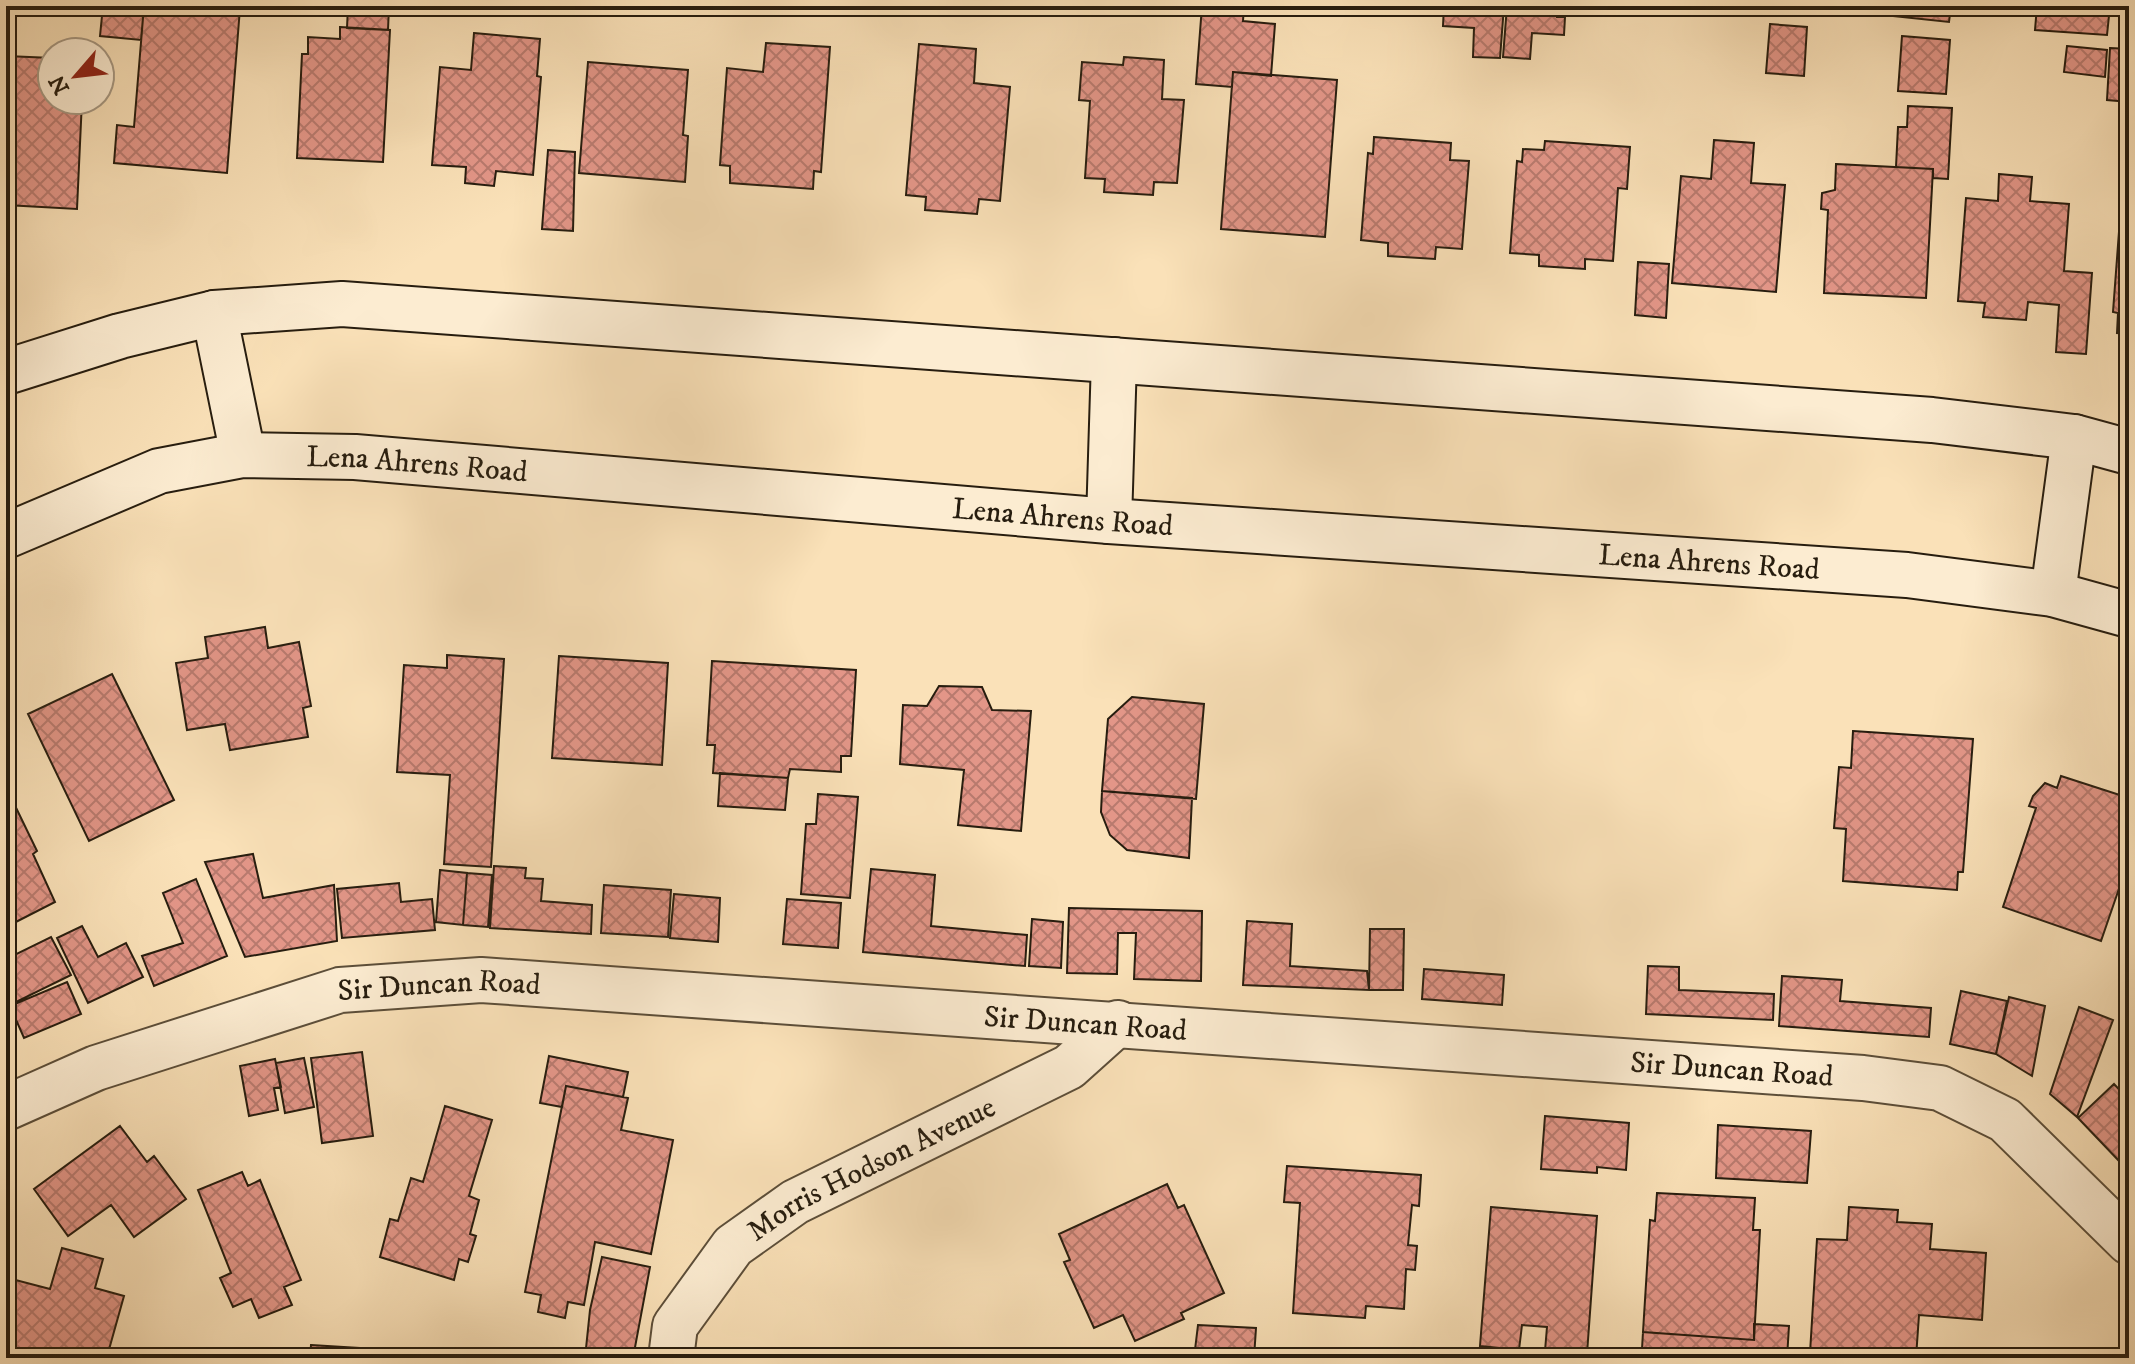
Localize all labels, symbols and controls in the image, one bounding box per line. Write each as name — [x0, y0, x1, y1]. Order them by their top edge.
north arrow — [36, 36, 116, 116]
text: N — [44, 70, 76, 99]
street label: Lena Ahrens Road — [306, 439, 529, 492]
street label: Lena Ahrens Road — [951, 491, 1174, 545]
street label: Lena Ahrens Road — [1597, 537, 1821, 589]
street label: Sir Duncan Road — [336, 963, 542, 1010]
street label: Sir Duncan Road — [983, 999, 1188, 1050]
street label: Sir Duncan Road — [1629, 1045, 1835, 1096]
street label: Morris Hodson Avenue — [740, 1089, 1002, 1250]

